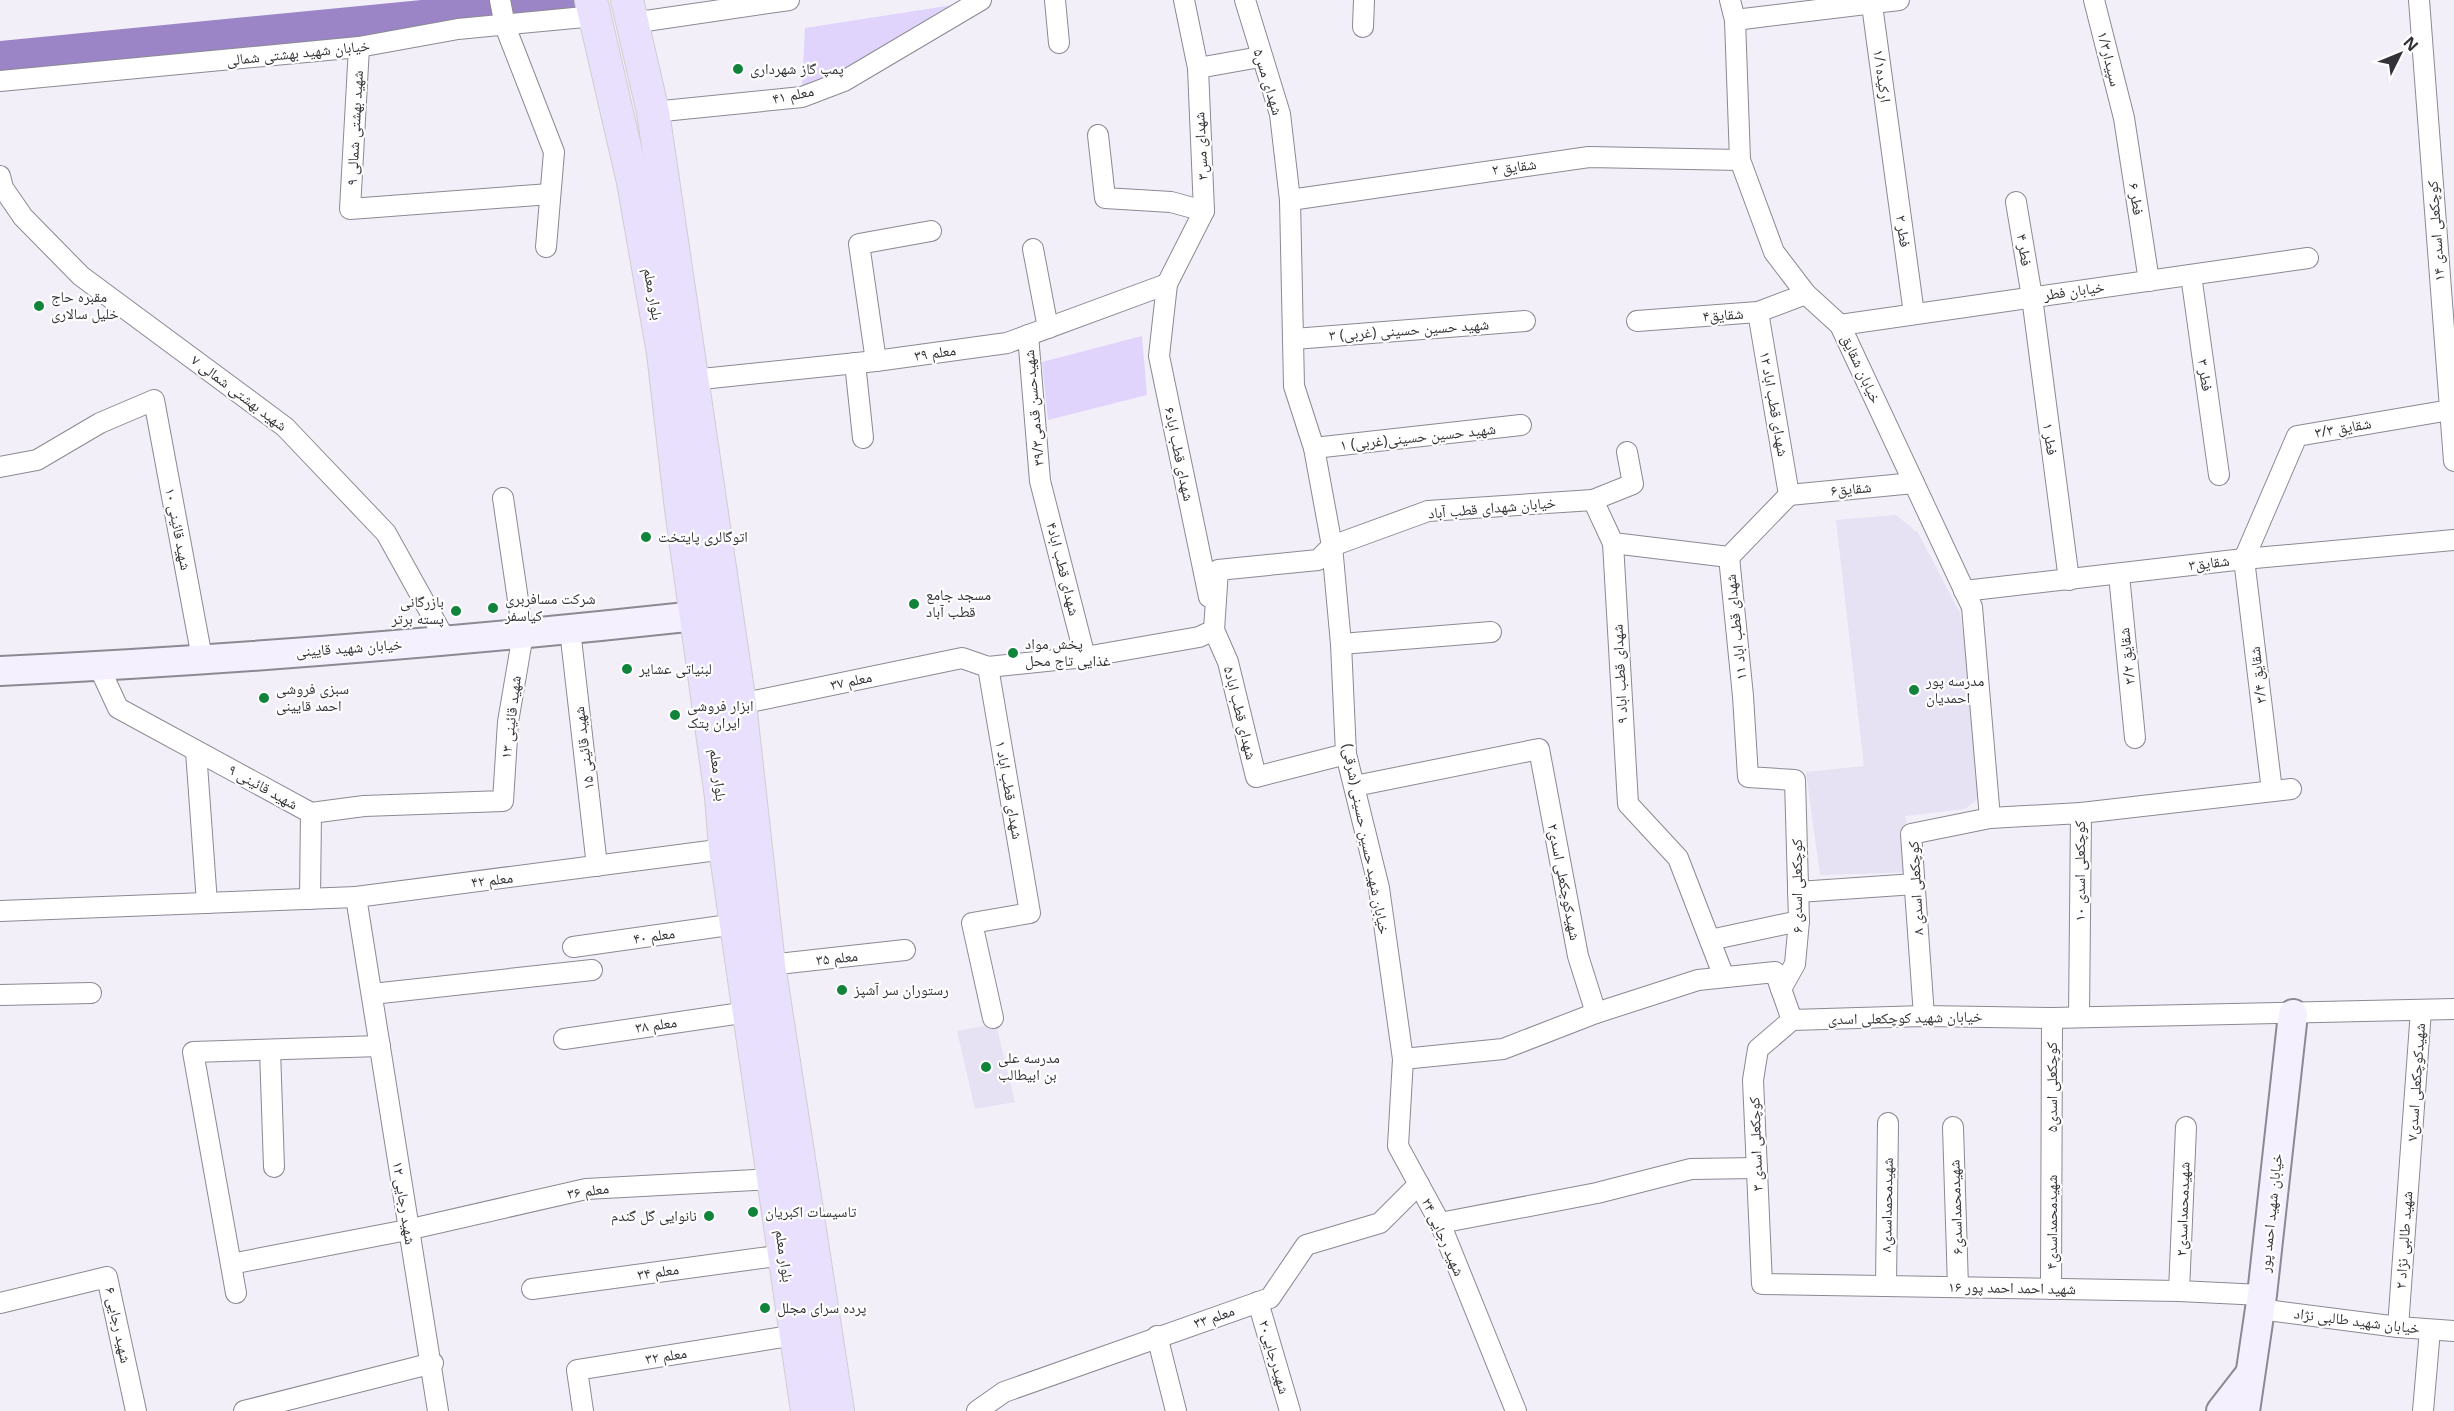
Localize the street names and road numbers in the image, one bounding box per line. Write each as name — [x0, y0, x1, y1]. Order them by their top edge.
street label: سپیدار۱/۳ — [2093, 29, 2126, 89]
street label: خیابان شهید بهشتی شمالی — [225, 34, 371, 70]
street label: شهدای مس۵ — [1248, 46, 1289, 118]
street label: ارکیده۱/۱ — [1869, 48, 1897, 104]
street label: شهید بهشتی شمالی ۹ — [341, 70, 368, 186]
street label: معلم ۴۱ — [770, 80, 816, 109]
street label: شهدای مس۳ — [1188, 111, 1213, 181]
street label: شقایق ۲ — [1490, 153, 1538, 180]
street label: کوچکعلی اسدی ۱۴ — [2422, 180, 2449, 282]
street label: فطر ۶ — [2125, 181, 2149, 216]
street label: فطر ۲ — [1892, 213, 1916, 248]
street label: فطر ۴ — [2013, 232, 2037, 267]
street label: بلوار معلم — [639, 266, 668, 322]
street label: خیابان فطر — [2041, 276, 2106, 305]
street label: شقایق۴ — [1702, 303, 1744, 326]
street label: شهید حسین حسینی (غربی) ۳ — [1328, 313, 1490, 346]
street label: خیابان شقایق — [1836, 331, 1887, 407]
street label: معلم ۳۹ — [913, 339, 957, 366]
street label: شهید بهشتی شمالی ۷ — [187, 349, 292, 436]
street label: ۳۹/۳شهیدحسن قدمی — [1018, 349, 1049, 467]
street label: شهدای قطب اباد ۱۲ — [1755, 350, 1794, 458]
street label: فطر ۳ — [2194, 357, 2218, 392]
street label: شهدای قطب اباد۶ — [1159, 405, 1200, 503]
street label: شقایق ۳/۳ — [2313, 412, 2373, 443]
street label: شهید حسین حسینی(غربی) ۱ — [1339, 418, 1497, 455]
street label: فطر ۱ — [2039, 421, 2063, 456]
street label: شقایق۶ — [1830, 476, 1872, 501]
street label: شهید قائینی ۱۰ — [160, 486, 197, 572]
street label: خیابان شهدای قطب آباد — [1427, 491, 1557, 524]
street label: شهدای قطب اباد۴ — [1042, 520, 1085, 618]
street label: شقایق۳ — [2187, 550, 2231, 575]
street label: شهدای قطب اباد ۱۱ — [1719, 573, 1752, 681]
street label: شهدای قطب اباد ۹ — [1606, 624, 1633, 724]
street label: شقایق ۳/۲ — [2113, 626, 2140, 686]
street label: خیابان شهید قایینی — [295, 633, 403, 662]
street label: شقایق ۳/۴ — [2244, 645, 2271, 705]
street label: شهدای قطب اباد۵ — [1219, 664, 1262, 762]
street label: معلم ۳۷ — [828, 666, 874, 695]
street label: شهید قائینی ۱۳ — [495, 674, 526, 760]
street label: شهید قائینی ۱۵ — [568, 705, 599, 791]
street label: شهدای قطب اباد ۱ — [990, 739, 1029, 841]
street label: خیابان شهید حسین حسینی (شرقی) — [1338, 742, 1395, 936]
street label: بلوار معلم — [705, 747, 732, 802]
street label: شهید قائینی ۹ — [224, 759, 302, 814]
street label: کوچکعلی اسدی ۱۰ — [2069, 821, 2090, 921]
street label: شهیدکوچکعلی اسدی۲ — [1543, 822, 1586, 942]
street label: کوچکعلی اسدی ۶ — [1786, 839, 1807, 933]
street label: کوچکعلی اسدی ۸ — [1903, 840, 1928, 936]
street label: معلم ۴۲ — [470, 867, 514, 892]
street label: معلم ۴۰ — [632, 922, 676, 949]
street label: معلم ۳۵ — [815, 945, 859, 970]
street label: خیابان شهید کوچکعلی اسدی — [1827, 1006, 1983, 1029]
street label: معلم ۳۸ — [634, 1011, 678, 1038]
street label: شهیدکوچکعلی اسدی۷ — [2401, 1022, 2430, 1142]
street label: کوچکعلی اسدی۵ — [2041, 1042, 2062, 1132]
street label: کوچکعلی اسدی ۳ — [1743, 1097, 1768, 1191]
street label: خیابان شهید احمد پور — [2254, 1152, 2287, 1275]
street label: شهیدمحمداسدی۸ — [1875, 1157, 1898, 1253]
street label: شهیدمحمداسدی۶ — [1943, 1159, 1968, 1255]
street label: شهید رجایی ۱۲ — [388, 1160, 421, 1246]
street label: شهیدمحمداسدی۲ — [2170, 1161, 2195, 1257]
street label: شهیدمحمداسدی۴ — [2041, 1174, 2062, 1269]
street label: معلم ۳۶ — [566, 1177, 610, 1204]
street label: شهید طالبی نژاد ۲ — [2390, 1190, 2417, 1290]
street label: شهید رجایی ۲۴ — [1417, 1194, 1470, 1280]
street label: بلوار معلم — [770, 1228, 799, 1284]
street label: معلم ۳۴ — [636, 1258, 680, 1285]
street label: شهید احمد احمد پور ۱۶ — [1948, 1276, 2076, 1298]
street label: شهید رجایی ۶ — [100, 1285, 137, 1365]
street label: معلم ۳۳ — [1191, 1300, 1237, 1333]
street label: خیابان شهید طالبی نژاد — [2293, 1302, 2422, 1339]
street label: شهیدرجایی۲۰ — [1254, 1317, 1295, 1396]
street label: معلم ۳۲ — [644, 1342, 688, 1369]

